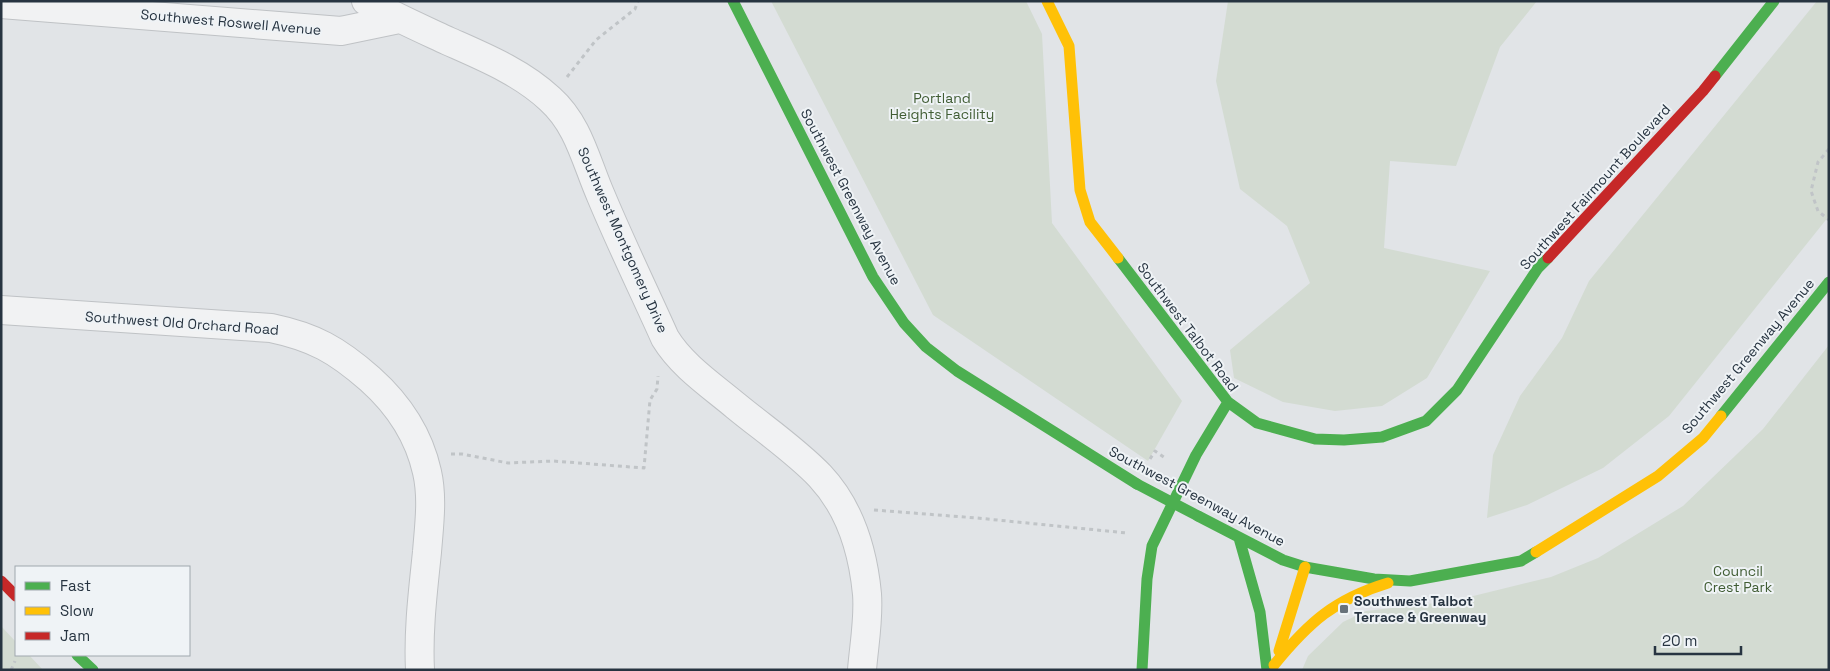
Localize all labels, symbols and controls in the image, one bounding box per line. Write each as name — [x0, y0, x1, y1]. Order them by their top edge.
street label: Southwest Roswell Avenue — [140, 5, 322, 39]
park label: Portland Heights Facility — [890, 89, 994, 123]
street label: Southwest Fairmount Boulevard — [1516, 100, 1674, 274]
street label: Southwest Greenway Avenue — [797, 106, 905, 288]
street label: Southwest Montgomery Drive — [574, 144, 672, 336]
street label: Southwest Talbot Road — [1133, 259, 1243, 395]
street label: Southwest Greenway Avenue — [1678, 275, 1818, 437]
street label: Southwest Old Orchard Road — [85, 307, 279, 339]
street label: Southwest Greenway Avenue — [1106, 442, 1288, 550]
park label: Council Crest Park — [1704, 562, 1773, 596]
legend — [15, 566, 190, 656]
text: Fast — [60, 576, 91, 595]
place label: Southwest Talbot Terrace & Greenway — [1354, 592, 1486, 626]
text: Slow — [60, 601, 94, 620]
marker: Southwest Talbot Terrace & Greenway — [1338, 603, 1350, 615]
scale bar — [1655, 624, 1741, 656]
text: Jam — [60, 626, 90, 645]
text: 20 m — [1662, 631, 1697, 650]

